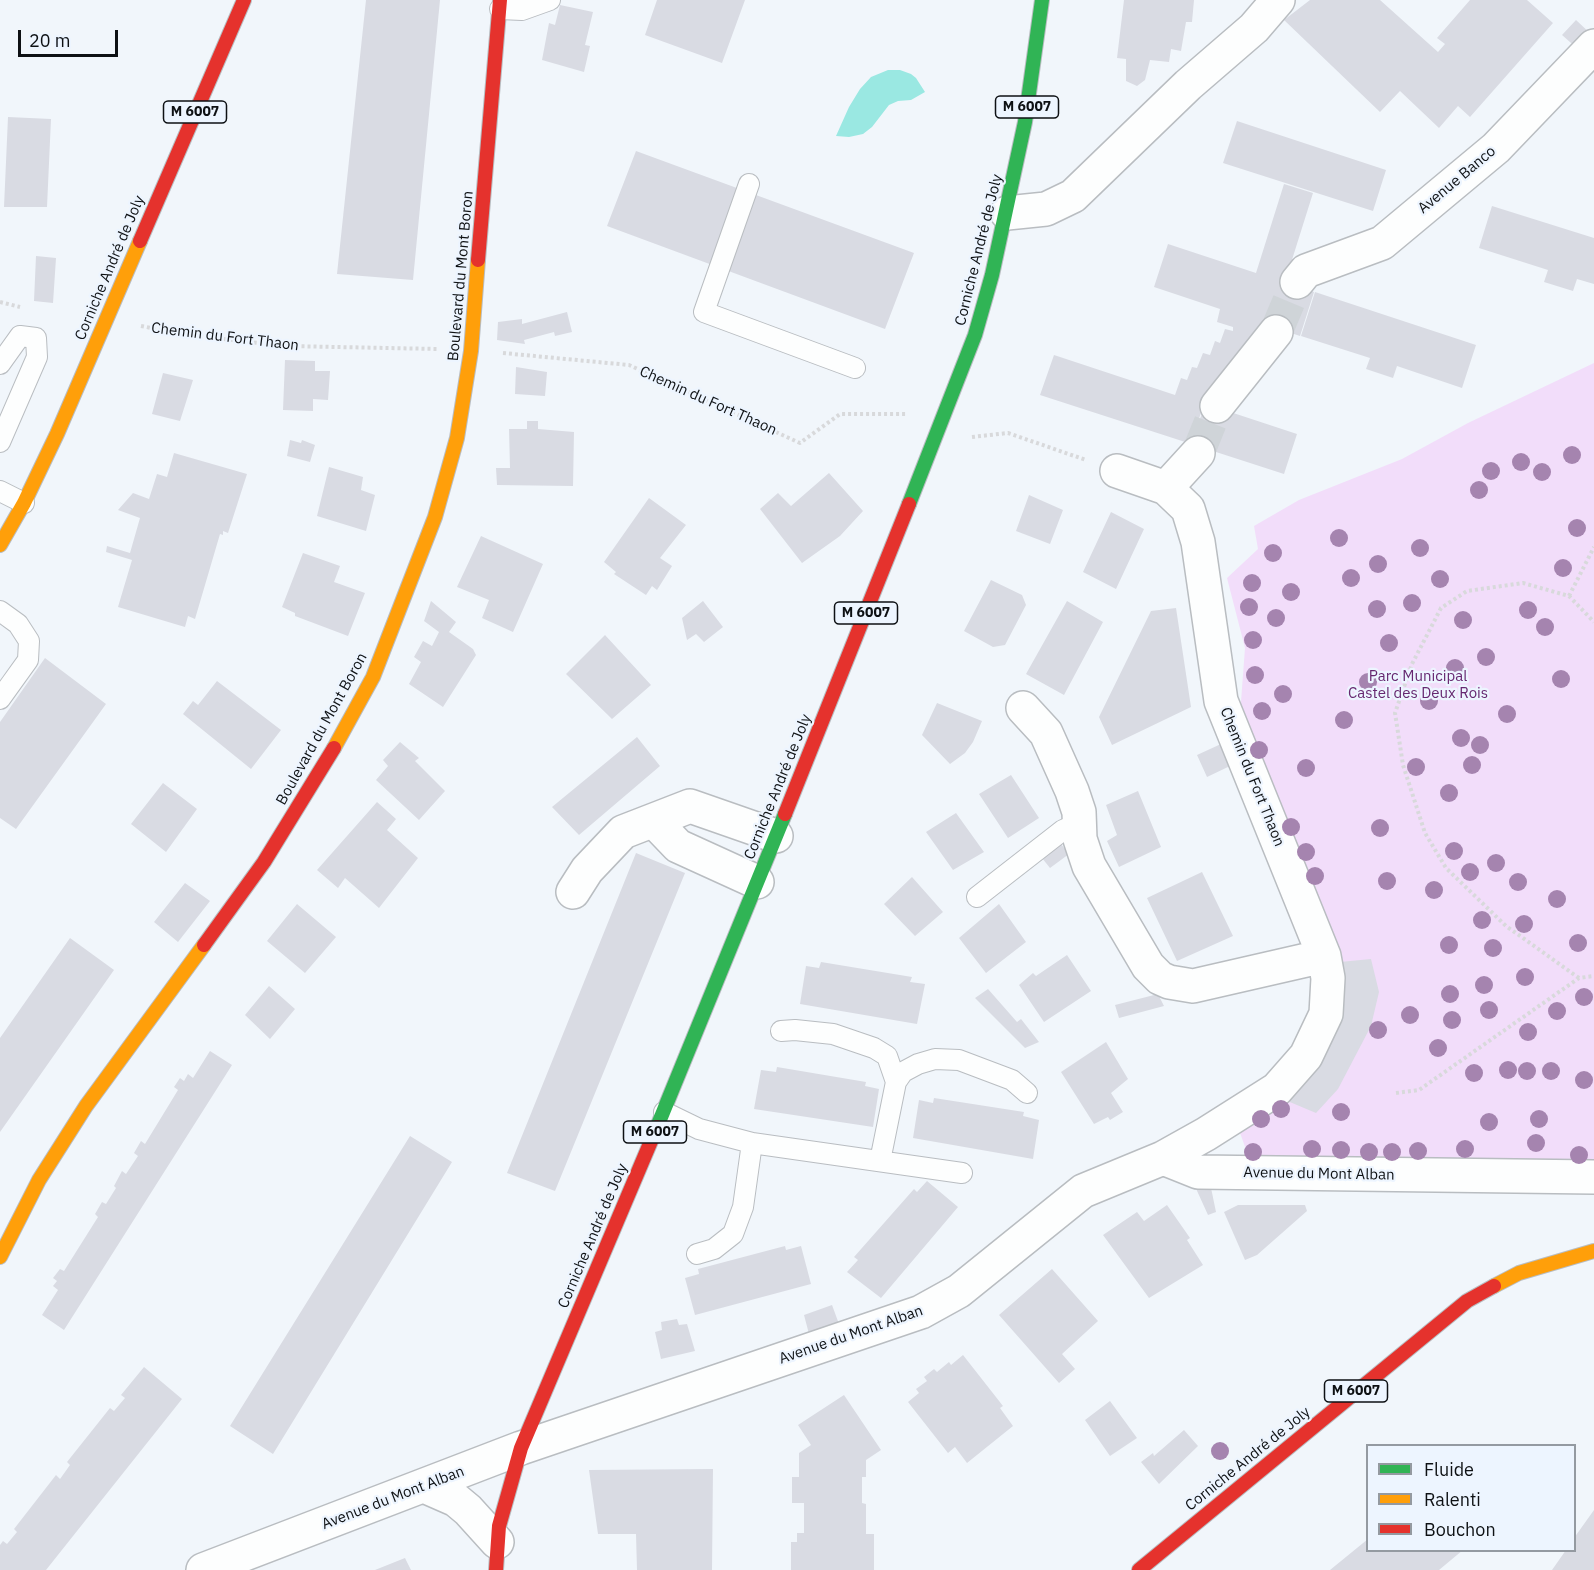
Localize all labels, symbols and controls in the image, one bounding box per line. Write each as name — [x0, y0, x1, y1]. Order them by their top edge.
scale bar — [21, 18, 122, 56]
text: 20 m — [29, 29, 71, 52]
road number: M 6007 — [996, 96, 1058, 118]
road number: M 6007 — [164, 101, 226, 123]
street label: Avenue Banco — [1415, 142, 1499, 218]
street label: Corniche André de Joly — [951, 172, 1007, 328]
street label: Boulevard du Mont Boron — [445, 190, 477, 362]
street label: Corniche André de Joly — [71, 193, 149, 343]
street label: Chemin du Fort Thaon — [150, 319, 300, 355]
street label: Chemin du Fort Thaon — [636, 363, 780, 439]
road number: M 6007 — [834, 602, 898, 624]
street label: Boulevard du Mont Boron — [273, 650, 371, 808]
park label: Parc Municipal Castel des Deux Rois — [1348, 668, 1488, 703]
street label: Chemin du Fort Thaon — [1216, 705, 1288, 849]
street label: Corniche André de Joly — [741, 712, 815, 862]
road number: M 6007 — [624, 1121, 686, 1143]
street label: Corniche André de Joly — [554, 1161, 632, 1311]
street label: Avenue du Mont Alban — [1243, 1164, 1395, 1184]
street label: Avenue du Mont Alban — [777, 1302, 925, 1368]
road number: M 6007 — [1324, 1380, 1388, 1402]
street label: Corniche André de Joly — [1182, 1403, 1314, 1515]
legend — [1366, 1444, 1576, 1552]
text: Fluide — [1424, 1458, 1474, 1481]
street label: Avenue du Mont Alban — [319, 1463, 467, 1533]
text: Ralenti — [1424, 1488, 1481, 1511]
text: Bouchon — [1424, 1518, 1496, 1541]

